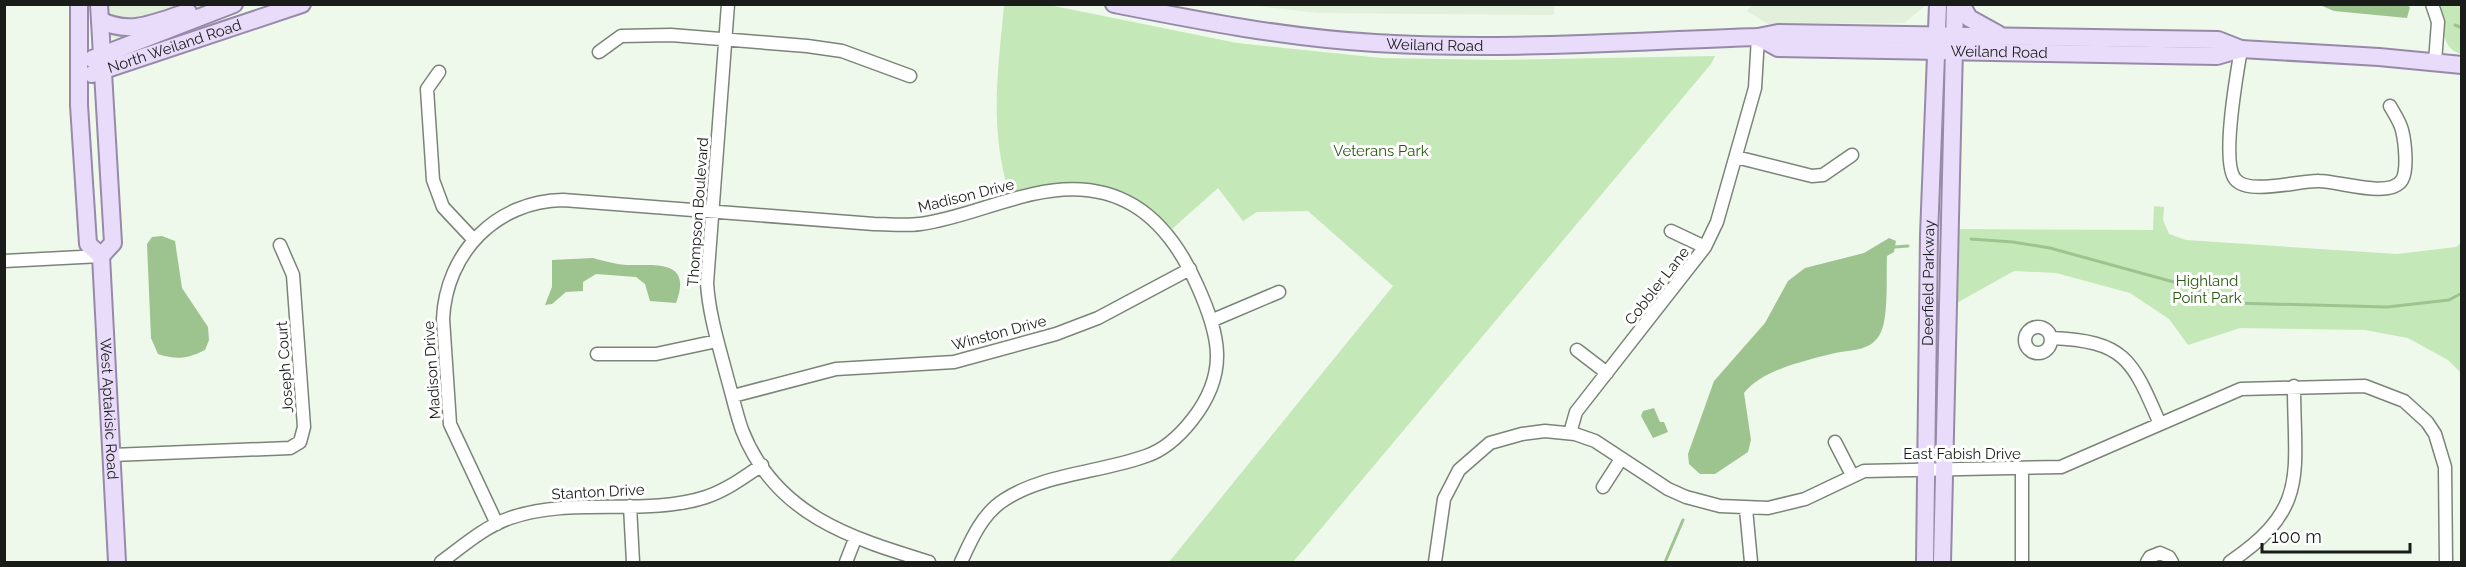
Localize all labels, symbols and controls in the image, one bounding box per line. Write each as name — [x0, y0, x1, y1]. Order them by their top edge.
street label: North Weiland Road — [105, 16, 244, 77]
street label: Weiland Road — [1386, 35, 1483, 55]
street label: Weiland Road — [1950, 42, 2048, 62]
street label: Thompson Boulevard — [684, 137, 712, 287]
park label: Veterans Park — [1333, 142, 1429, 160]
street label: Madison Drive — [916, 175, 1016, 217]
street label: Deerfield Parkway — [1919, 220, 1939, 346]
street label: Cobbler Lane — [1621, 243, 1693, 329]
park label: Highland Point Park — [2172, 272, 2242, 307]
street label: Winston Drive — [950, 312, 1048, 354]
street label: Joseph Court — [273, 320, 297, 414]
street label: Madison Drive — [420, 320, 444, 420]
street label: West Aptakisic Road — [96, 338, 122, 480]
street label: East Fabish Drive — [1903, 445, 2021, 463]
street label: Stanton Drive — [551, 481, 645, 503]
scale bar — [2262, 516, 2410, 554]
text: 100 m — [2271, 526, 2322, 547]

